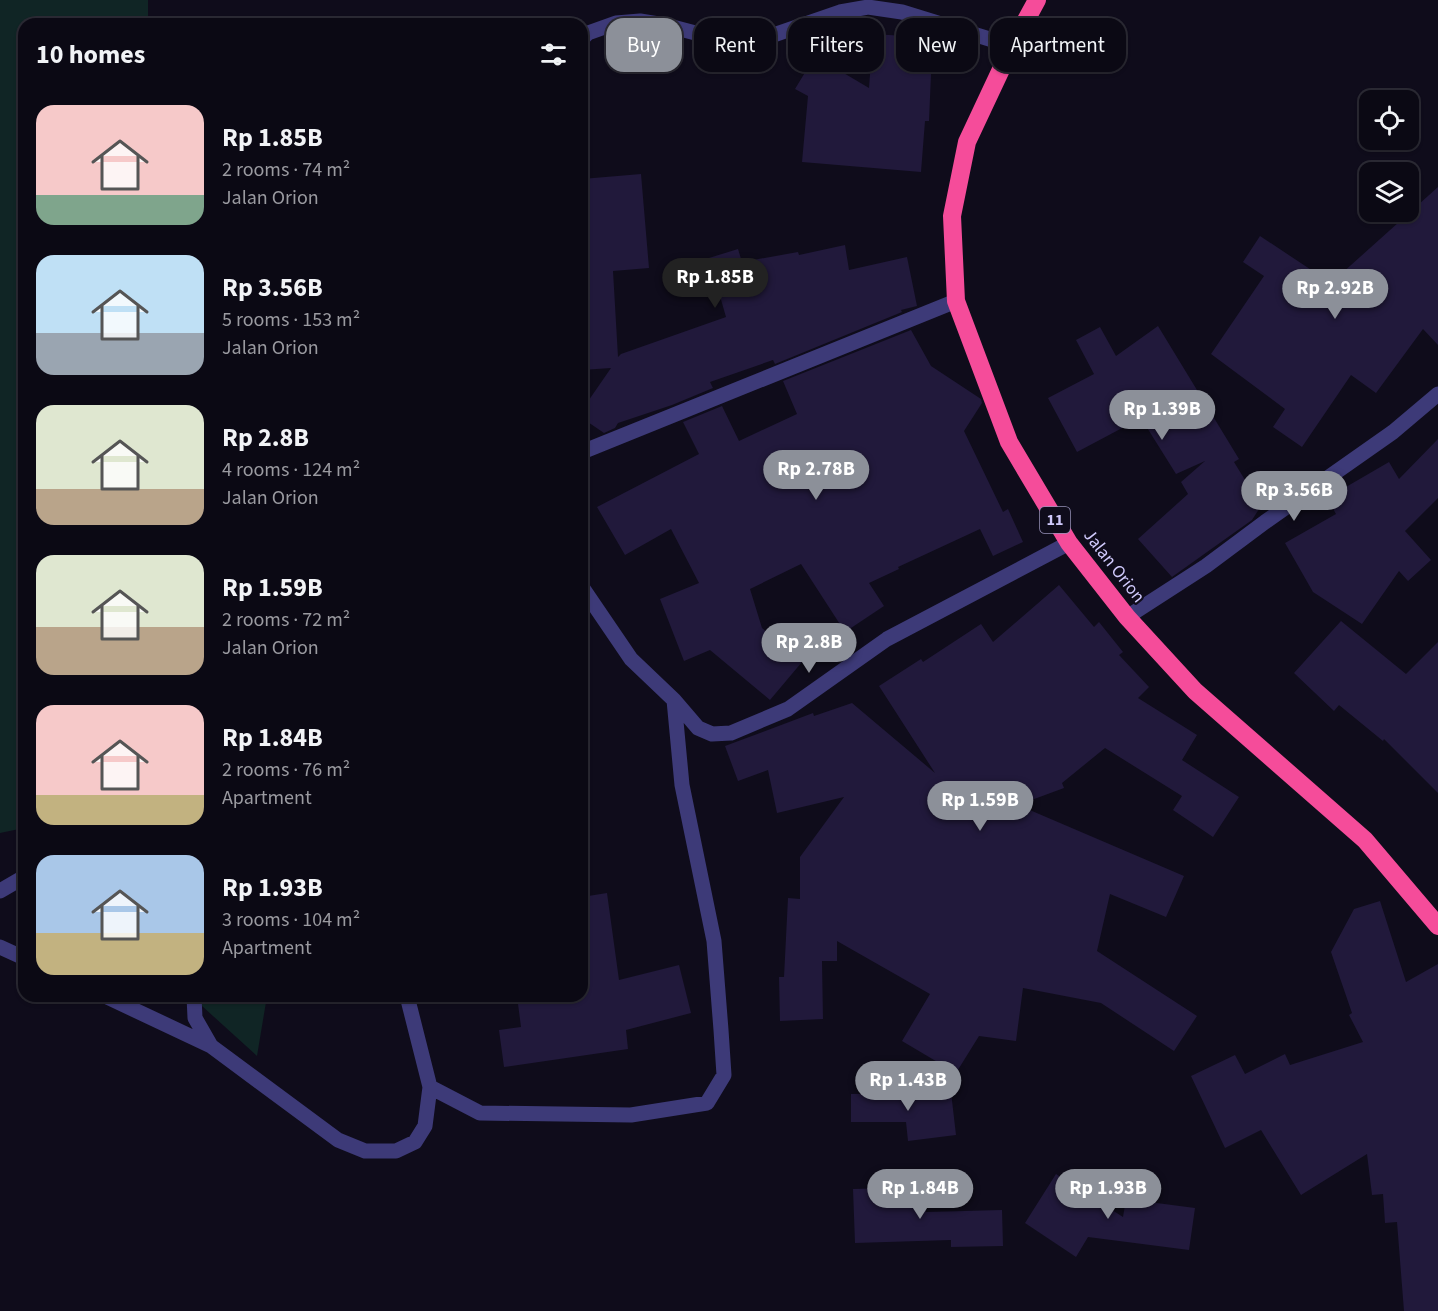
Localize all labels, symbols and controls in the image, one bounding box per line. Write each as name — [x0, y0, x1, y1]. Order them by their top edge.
chip: Buy — [606, 18, 682, 72]
chip: Rent — [694, 18, 776, 72]
chip: Filters — [788, 18, 884, 72]
chip: New — [896, 18, 978, 72]
chip: Apartment — [990, 18, 1126, 72]
text: 10 homes — [36, 36, 145, 73]
icon: filters — [537, 38, 570, 71]
map controls — [1359, 90, 1419, 222]
button: locate — [1359, 90, 1419, 150]
text: Rp 1.85B — [222, 119, 323, 156]
icon: home — [84, 129, 156, 201]
text: 2 rooms · 74 m² — [222, 156, 350, 184]
button: layers — [1359, 162, 1419, 222]
text: Jalan Orion — [222, 184, 319, 212]
pin: Rp 1.85B — [653, 258, 777, 309]
text: Rp 1.85B — [676, 263, 754, 291]
text: Rp 3.56B — [222, 269, 323, 306]
pin: Rp 2.92B — [1273, 269, 1397, 320]
text: Rp 2.92B — [1296, 274, 1374, 302]
icon: home — [84, 279, 156, 351]
text: 5 rooms · 153 m² — [222, 306, 360, 334]
text: Jalan Orion — [222, 334, 319, 362]
pin: Rp 1.39B — [1100, 390, 1224, 441]
text: Rp 1.39B — [1123, 395, 1201, 423]
text: Rp 2.8B — [222, 419, 309, 456]
icon: home — [84, 429, 156, 501]
pin: Rp 2.78B — [754, 450, 878, 501]
text: Rp 2.78B — [777, 455, 855, 483]
text: 4 rooms · 124 m² — [222, 456, 360, 484]
pin: Rp 3.56B — [1232, 471, 1356, 522]
text: Rp 3.56B — [1255, 476, 1333, 504]
text: Jalan Orion — [222, 484, 319, 512]
road number: 11 — [1040, 507, 1070, 533]
street label: Jalan Orion — [1077, 524, 1151, 608]
text: Rp 1.59B — [222, 569, 323, 606]
icon: home — [84, 579, 156, 651]
text: 2 rooms · 72 m² — [222, 606, 350, 634]
pin: Rp 2.8B — [754, 623, 864, 674]
text: Rp 2.8B — [776, 628, 842, 656]
text: Jalan Orion — [222, 634, 319, 662]
text: Rp 1.84B — [222, 719, 323, 756]
icon: home — [84, 729, 156, 801]
text: 2 rooms · 76 m² — [222, 756, 350, 784]
pin: Rp 1.59B — [918, 781, 1042, 832]
text: Apartment — [222, 784, 312, 812]
text: Rp 1.59B — [941, 786, 1019, 814]
text: Rp 1.93B — [222, 869, 323, 906]
icon: home — [84, 879, 156, 951]
text: 3 rooms · 104 m² — [222, 906, 360, 934]
text: Apartment — [222, 934, 312, 962]
pin: Rp 1.43B — [846, 1061, 970, 1112]
text: Rp 1.43B — [869, 1066, 947, 1094]
pin: Rp 1.84B — [858, 1169, 982, 1220]
pin: Rp 1.93B — [1046, 1169, 1170, 1220]
text: Rp 1.84B — [881, 1174, 959, 1202]
text: Rp 1.93B — [1069, 1174, 1147, 1202]

